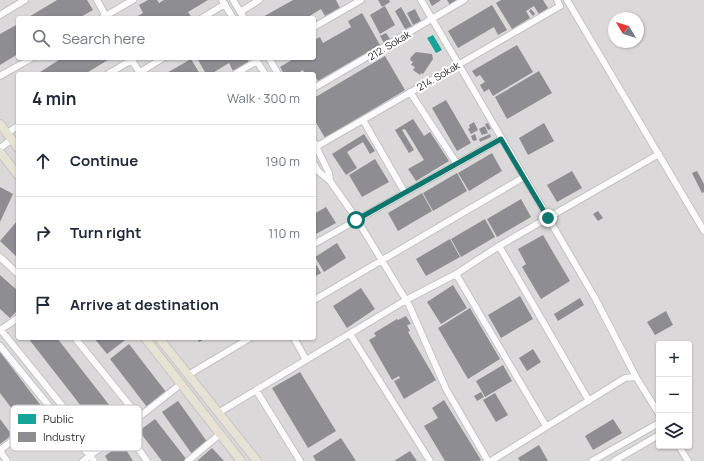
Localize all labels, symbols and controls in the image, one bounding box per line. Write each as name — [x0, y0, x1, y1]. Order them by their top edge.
north arrow — [608, 12, 644, 48]
search box — [16, 16, 316, 60]
street label: 212. Sokak — [365, 26, 414, 63]
icon: search — [30, 27, 52, 49]
text: Search here — [62, 28, 145, 49]
street label: 214. Sokak — [414, 58, 463, 94]
text: 4 min — [32, 87, 76, 110]
text: Walk · 300 m — [227, 89, 300, 107]
icon: ahead — [32, 150, 54, 172]
text: Continue — [70, 150, 138, 171]
text: 190 m — [265, 152, 300, 170]
route end — [539, 209, 557, 227]
route start — [347, 211, 365, 229]
icon: right — [32, 222, 54, 244]
text: Turn right — [70, 222, 141, 243]
text: 110 m — [268, 224, 300, 242]
icon: arrive — [32, 294, 54, 316]
text: Arrive at destination — [70, 294, 219, 315]
map controls — [656, 341, 692, 449]
button: + — [656, 341, 692, 377]
button: − — [656, 377, 692, 413]
legend — [10, 405, 142, 451]
text: Public — [43, 411, 74, 426]
button: layers — [656, 413, 692, 449]
text: Industry — [43, 429, 85, 444]

